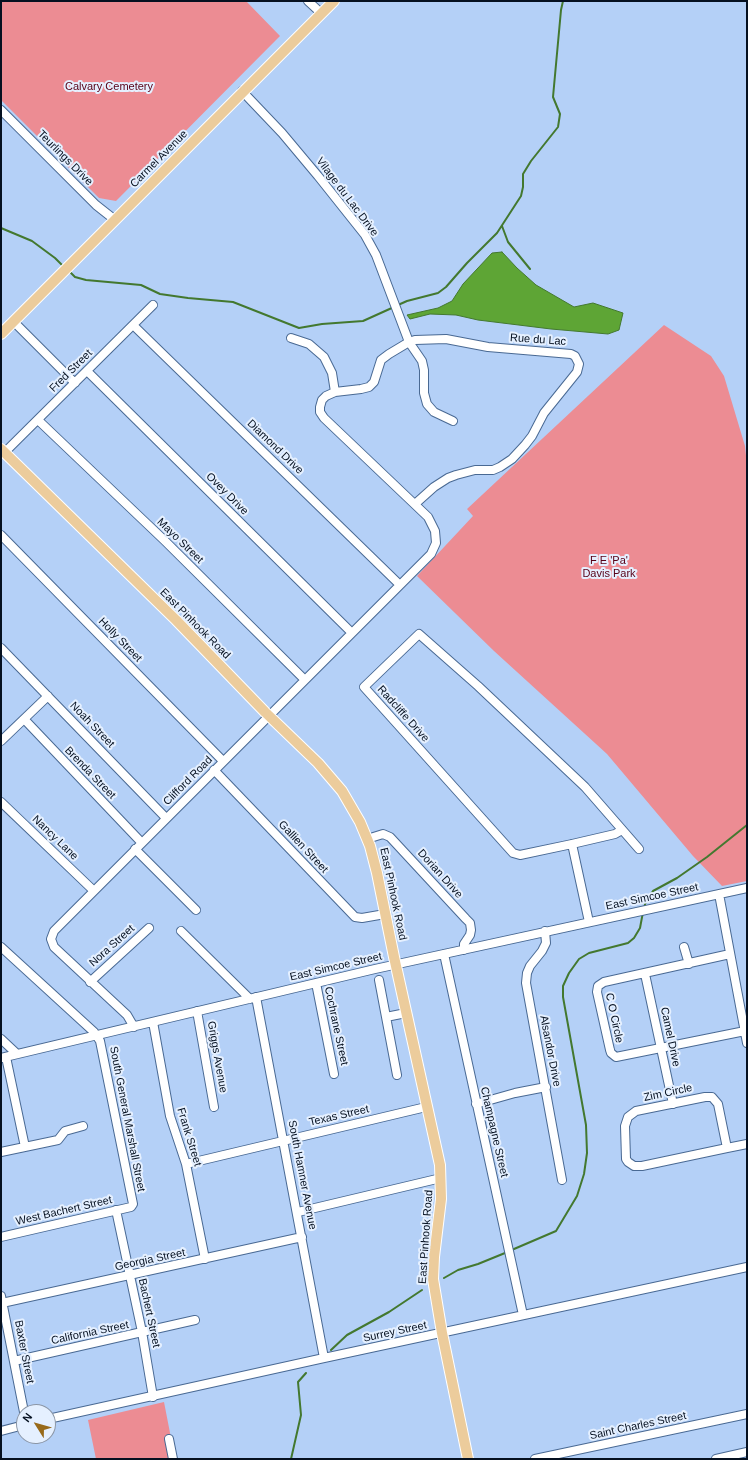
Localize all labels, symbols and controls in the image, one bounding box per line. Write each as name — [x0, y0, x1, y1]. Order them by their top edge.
park label: Calvary Cemetery — [65, 80, 153, 94]
street label: Teurlings Drive — [35, 128, 95, 188]
street label: Carmel Avenue — [128, 128, 190, 190]
street label: Vilage du Lac Drive — [313, 155, 381, 239]
street label: Rue du Lac — [509, 331, 567, 349]
street label: Fred Street — [47, 347, 95, 395]
street label: Diamond Drive — [244, 417, 306, 477]
street label: Ovey Drive — [203, 470, 251, 518]
street label: Mayo Street — [154, 516, 206, 566]
park label: F E 'Pa' Davis Park — [582, 554, 636, 580]
street label: East Pinhook Road — [157, 586, 233, 662]
street label: Holly Street — [96, 615, 144, 665]
street label: Radcliffe Drive — [374, 683, 432, 745]
street label: Noah Street — [67, 699, 117, 751]
street label: Brenda Street — [62, 744, 118, 802]
street label: Clifford Road — [161, 754, 215, 808]
street label: Nancy Lane — [29, 813, 81, 863]
street label: Gallien Street — [275, 818, 331, 876]
street label: East Pinhook Road — [377, 847, 409, 941]
street label: Dorian Drive — [415, 847, 465, 901]
street label: East Simcoe Street — [605, 881, 699, 913]
street label: Nora Street — [87, 922, 137, 970]
street label: East Simcoe Street — [289, 950, 383, 984]
street label: Cochrane Street — [321, 985, 351, 1067]
street label: C O Circle — [602, 992, 626, 1044]
street label: Camel Drive — [657, 1006, 683, 1068]
street label: Alsandor Drive — [537, 1014, 563, 1088]
street label: Griggs Avenue — [204, 1020, 230, 1094]
street label: South General Marshall Street — [106, 1045, 148, 1193]
street label: Zim Circle — [642, 1081, 694, 1105]
street label: Champagne Street — [477, 1086, 511, 1178]
street label: Texas Street — [308, 1103, 370, 1129]
street label: Frank Street — [174, 1106, 204, 1168]
street label: South Hamner Avenue — [285, 1119, 319, 1231]
street label: East Pinhook Road — [416, 1190, 436, 1284]
street label: West Bachert Street — [15, 1194, 113, 1228]
street label: Georgia Street — [114, 1246, 186, 1274]
street label: Bachert Street — [135, 1277, 163, 1349]
street label: California Street — [50, 1318, 130, 1348]
street label: Baxter Street — [11, 1319, 37, 1385]
street label: Surrey Street — [362, 1319, 428, 1345]
north arrow — [16, 1404, 56, 1444]
street label: Saint Charles Street — [588, 1409, 688, 1443]
text: N — [20, 1411, 34, 1424]

